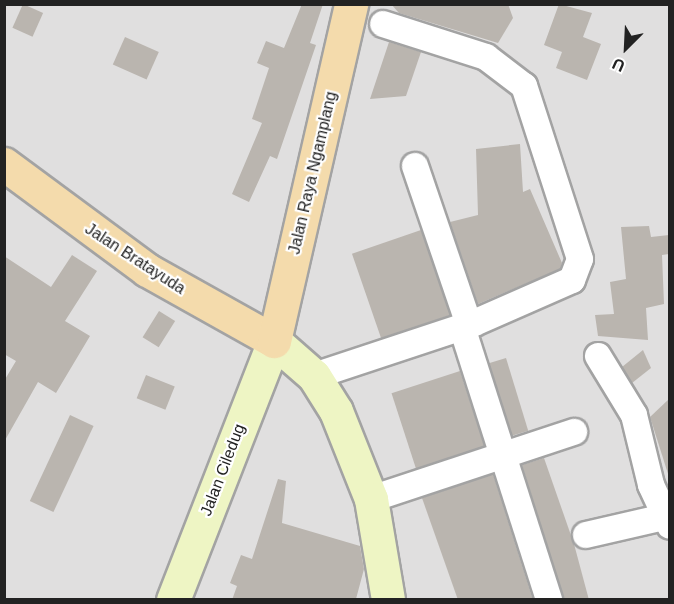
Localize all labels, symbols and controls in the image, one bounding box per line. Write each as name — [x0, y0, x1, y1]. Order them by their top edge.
north arrow — [596, 18, 656, 78]
text: U — [610, 55, 627, 75]
street label: Jalan Raya Ngamplang — [285, 90, 341, 256]
street label: Jalan Bratayuda — [81, 219, 189, 299]
street label: Jalan Ciledug — [197, 421, 249, 519]

